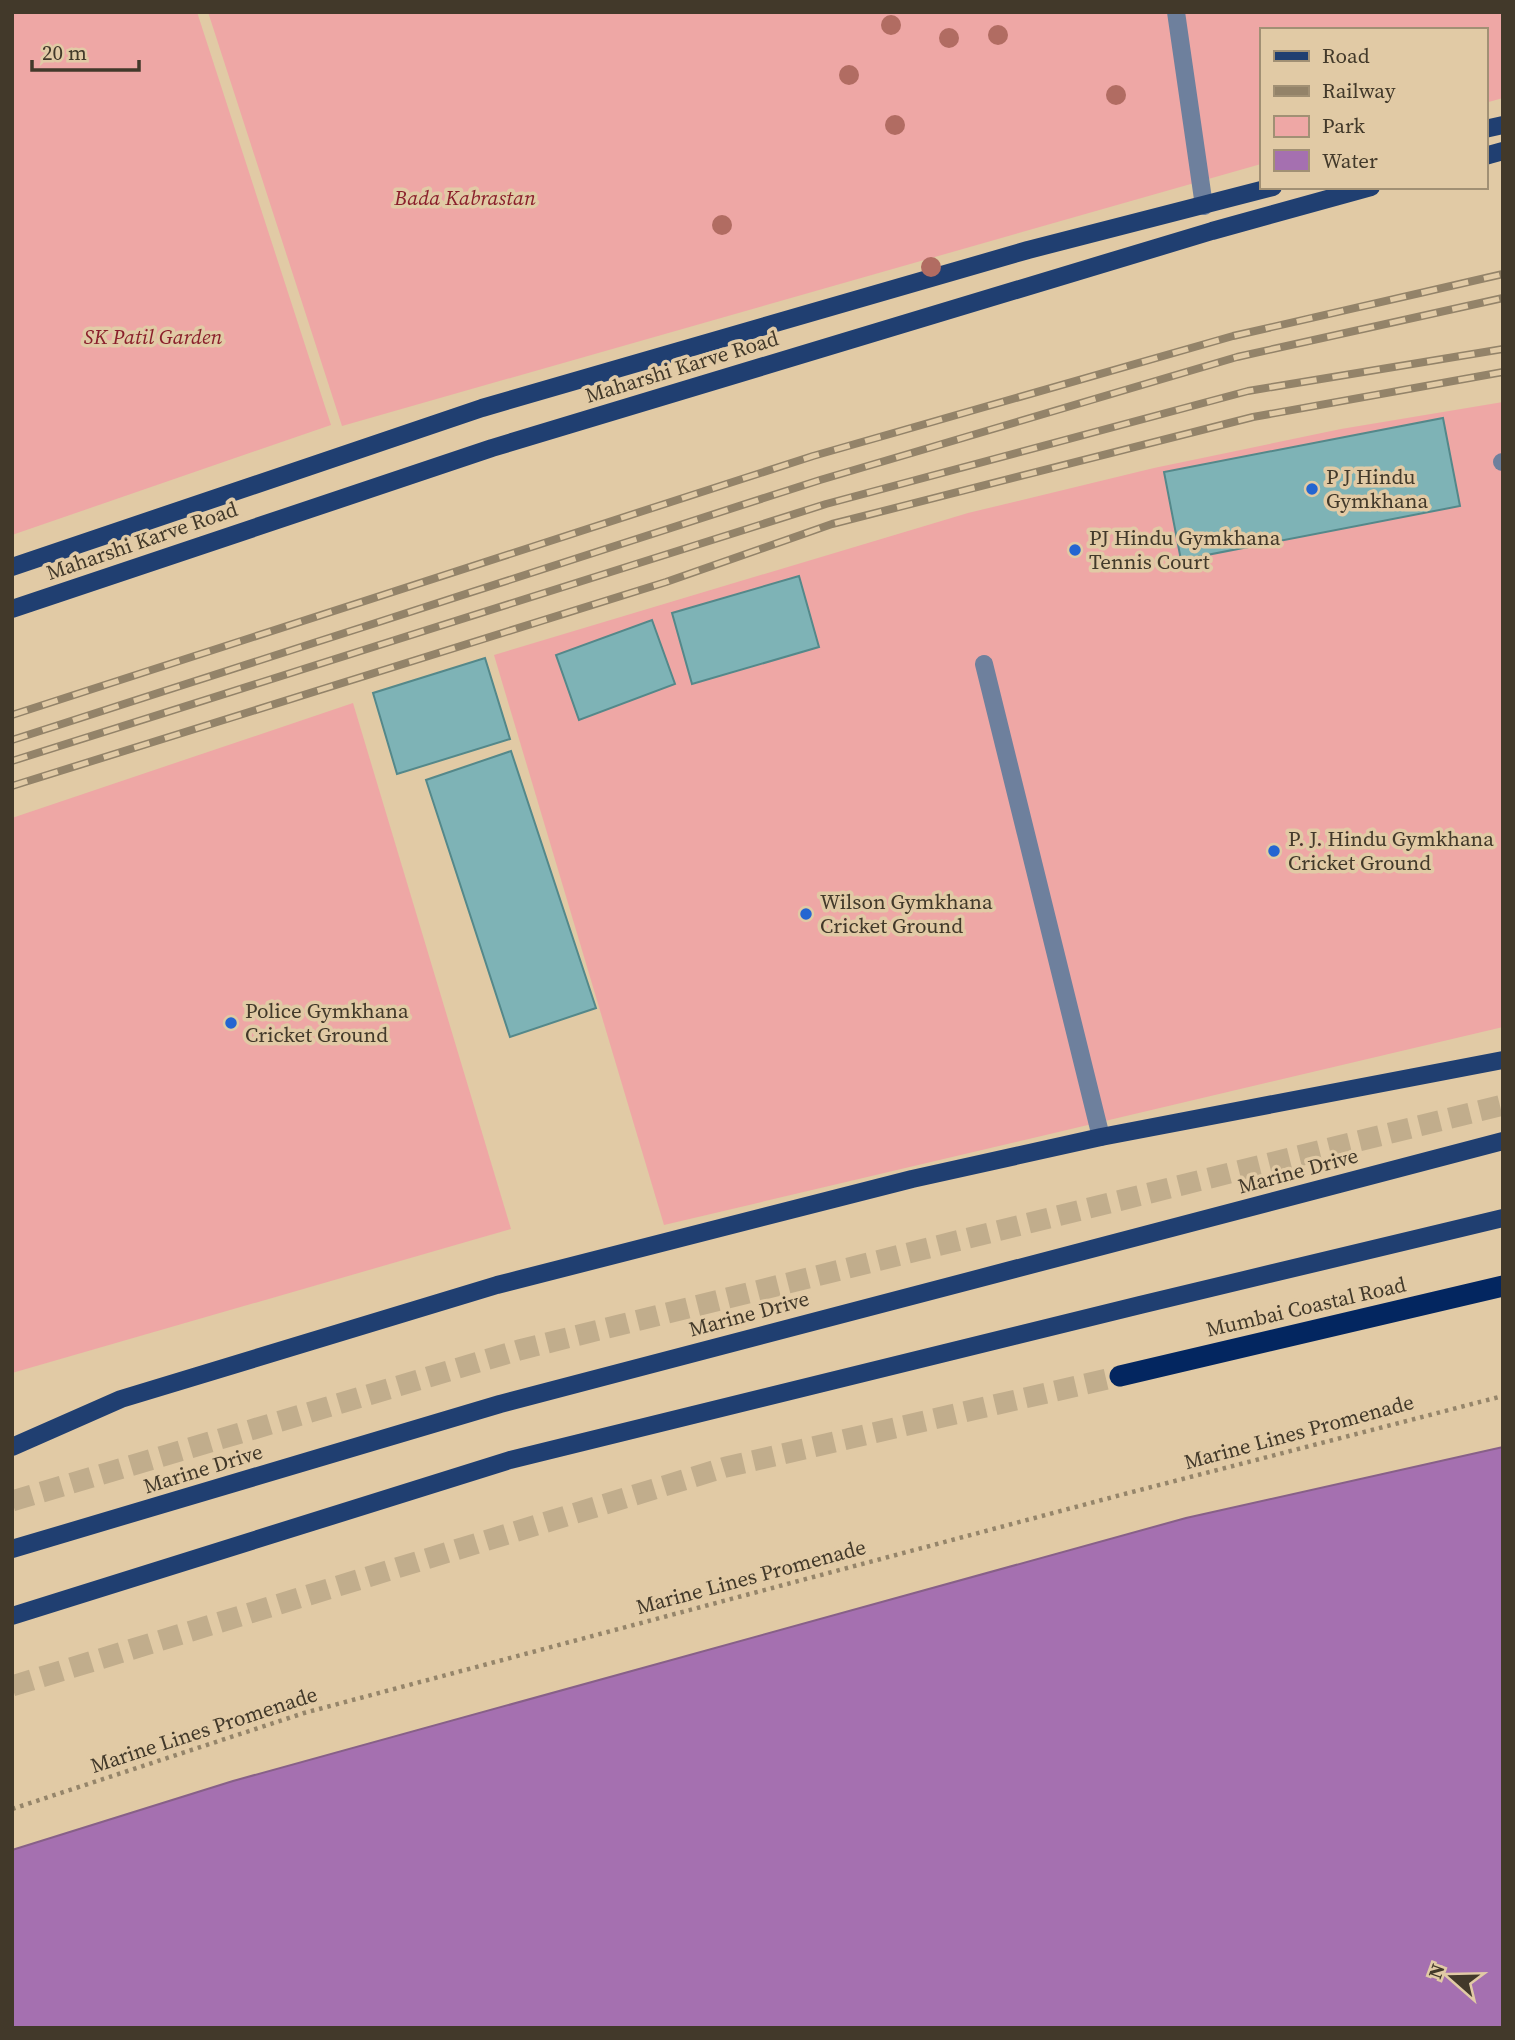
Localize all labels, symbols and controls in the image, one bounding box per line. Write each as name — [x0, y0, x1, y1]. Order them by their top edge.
scale bar — [32, 28, 138, 72]
legend — [1260, 28, 1487, 189]
text: 20 m — [42, 38, 87, 67]
text: Road — [1322, 41, 1370, 70]
text: Railway — [1322, 76, 1396, 105]
text: Park — [1322, 111, 1366, 140]
text: Water — [1322, 146, 1378, 175]
park label: Bada Kabrastan — [393, 183, 536, 212]
park label: SK Patil Garden — [84, 322, 223, 351]
street label: Maharshi Karve Road — [582, 323, 782, 410]
place label: P J Hindu Gymkhana — [1326, 462, 1428, 515]
marker: P J Hindu Gymkhana — [1304, 481, 1320, 497]
street label: Maharshi Karve Road — [42, 494, 241, 587]
place label: PJ Hindu Gymkhana Tennis Court — [1089, 523, 1281, 576]
marker: PJ Hindu Gymkhana Tennis Court — [1067, 542, 1083, 558]
place label: P. J. Hindu Gymkhana Cricket Ground — [1288, 824, 1494, 877]
marker: P. J. Hindu Gymkhana Cricket Ground — [1266, 843, 1282, 859]
place label: Wilson Gymkhana Cricket Ground — [820, 887, 993, 940]
marker: Wilson Gymkhana Cricket Ground — [798, 906, 814, 922]
place label: Police Gymkhana Cricket Ground — [245, 996, 409, 1049]
marker: Police Gymkhana Cricket Ground — [223, 1015, 239, 1031]
street label: Marine Drive — [1235, 1141, 1361, 1200]
street label: Mumbai Coastal Road — [1203, 1269, 1409, 1344]
street label: Marine Drive — [686, 1284, 812, 1343]
street label: Marine Lines Promenade — [1181, 1387, 1417, 1476]
street label: Marine Drive — [140, 1437, 266, 1500]
street label: Marine Lines Promenade — [633, 1532, 869, 1621]
street label: Marine Lines Promenade — [87, 1679, 321, 1780]
north arrow — [1417, 1942, 1487, 2012]
text: N — [1421, 1960, 1451, 1982]

